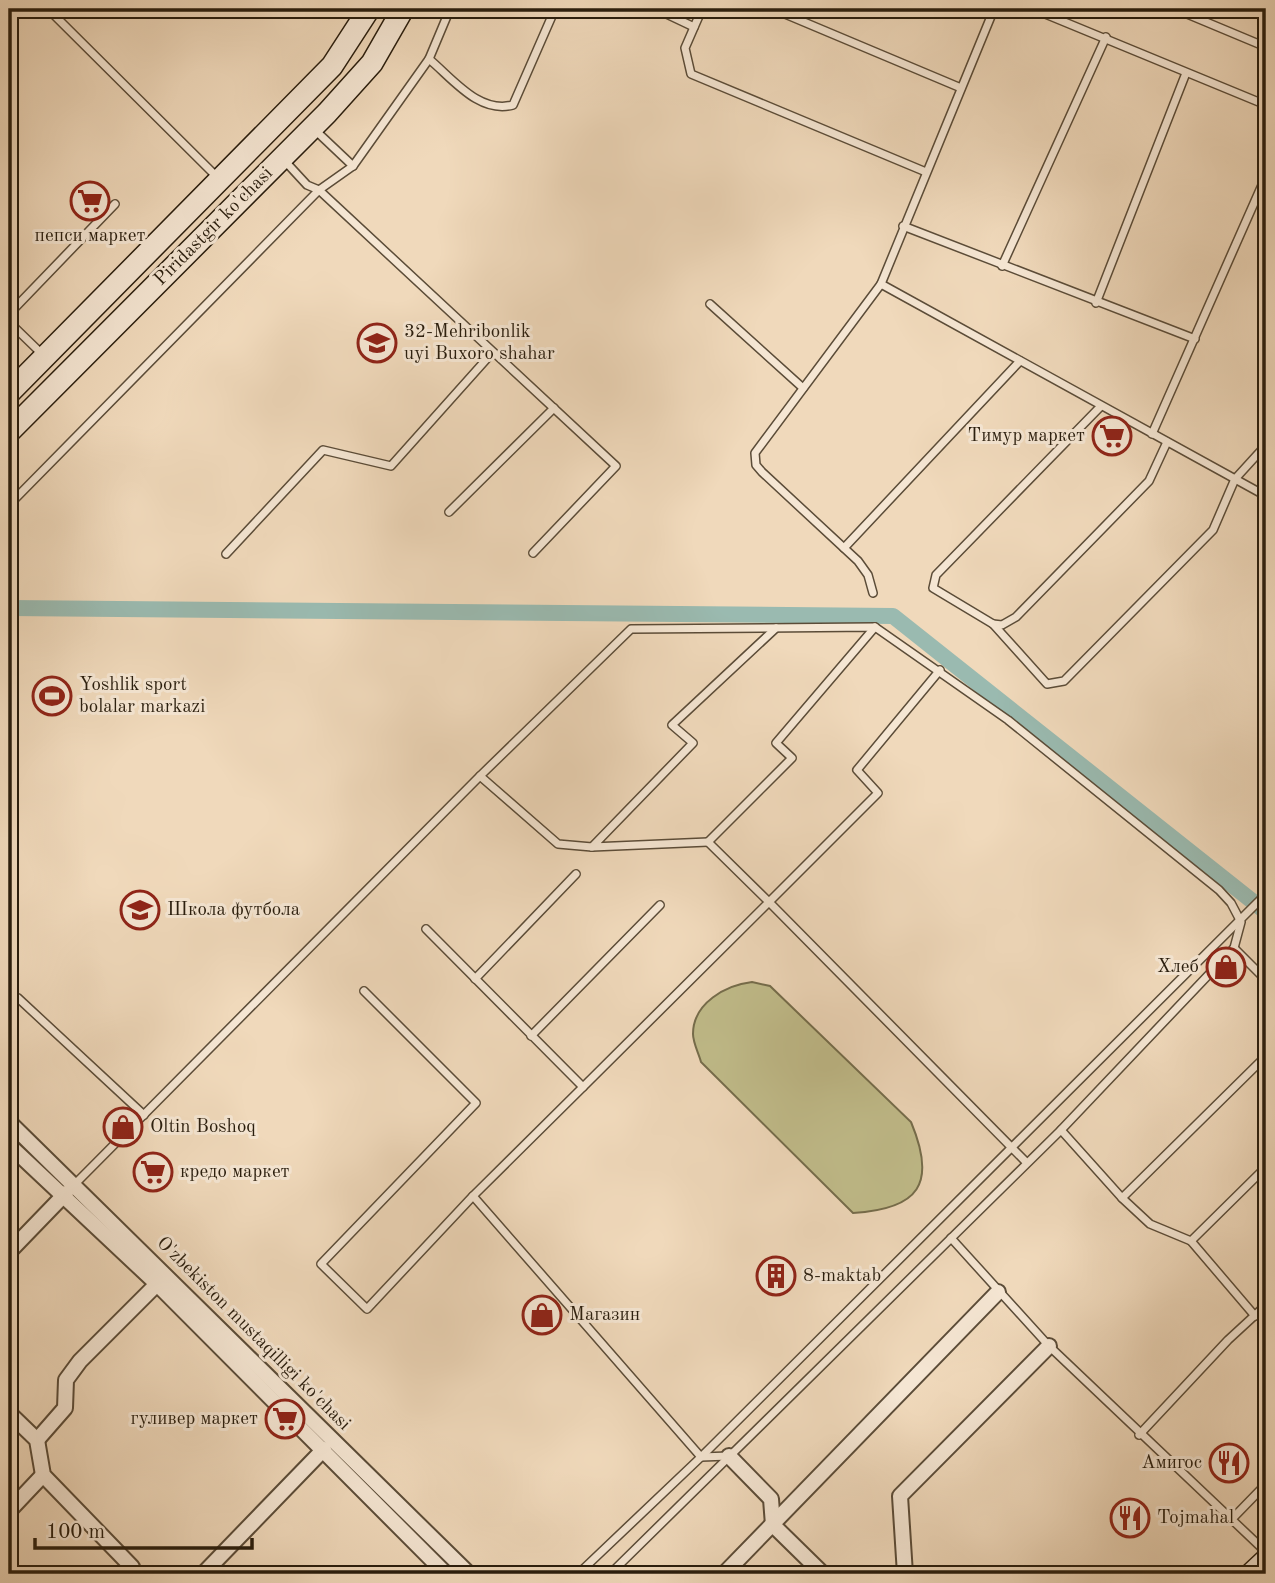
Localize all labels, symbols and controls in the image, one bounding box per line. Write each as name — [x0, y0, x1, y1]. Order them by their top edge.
street label: Piridastgir ko'chasi — [151, 164, 277, 290]
supermarket icon: пепси маркет — [69, 180, 111, 222]
place label: пепси маркет — [35, 227, 145, 246]
school or university icon: 32-Mehribonlik uyi Buxoro shahar — [356, 322, 398, 364]
place label: 32-Mehribonlik uyi Buxoro shahar — [404, 323, 555, 364]
supermarket icon: Тимур маркет — [1091, 415, 1133, 457]
place label: Тимур маркет — [968, 427, 1085, 446]
sports icon: Yoshlik sport bolalar markazi — [31, 675, 73, 717]
place label: Yoshlik sport bolalar markazi — [79, 676, 205, 717]
school or university icon: Школа футбола — [119, 889, 161, 931]
place label: Школа футбола — [167, 901, 301, 920]
shop icon: Хлеб — [1205, 946, 1247, 988]
place label: Хлеб — [1157, 958, 1199, 977]
shop icon: Oltin Boshoq — [102, 1106, 144, 1148]
place label: Oltin Boshoq — [150, 1118, 256, 1137]
supermarket icon: кредо маркет — [132, 1151, 174, 1193]
place label: кредо маркет — [180, 1163, 290, 1182]
street label: O'zbekiston mustaqilligi ko'chasi — [153, 1234, 353, 1434]
building icon: 8-maktab — [755, 1255, 797, 1297]
place label: 8-maktab — [803, 1267, 881, 1286]
shop icon: Магазин — [521, 1294, 563, 1336]
place label: Магазин — [569, 1306, 640, 1325]
supermarket icon: гуливер маркет — [264, 1398, 306, 1440]
place label: гуливер маркет — [130, 1410, 258, 1429]
restaurant icon: Амигос — [1208, 1442, 1250, 1484]
place label: Амигос — [1141, 1454, 1202, 1473]
restaurant icon: Tojmahal — [1109, 1497, 1151, 1539]
scale bar — [35, 1506, 252, 1550]
place label: Tojmahal — [1157, 1509, 1234, 1528]
text: 100 m — [46, 1522, 105, 1543]

